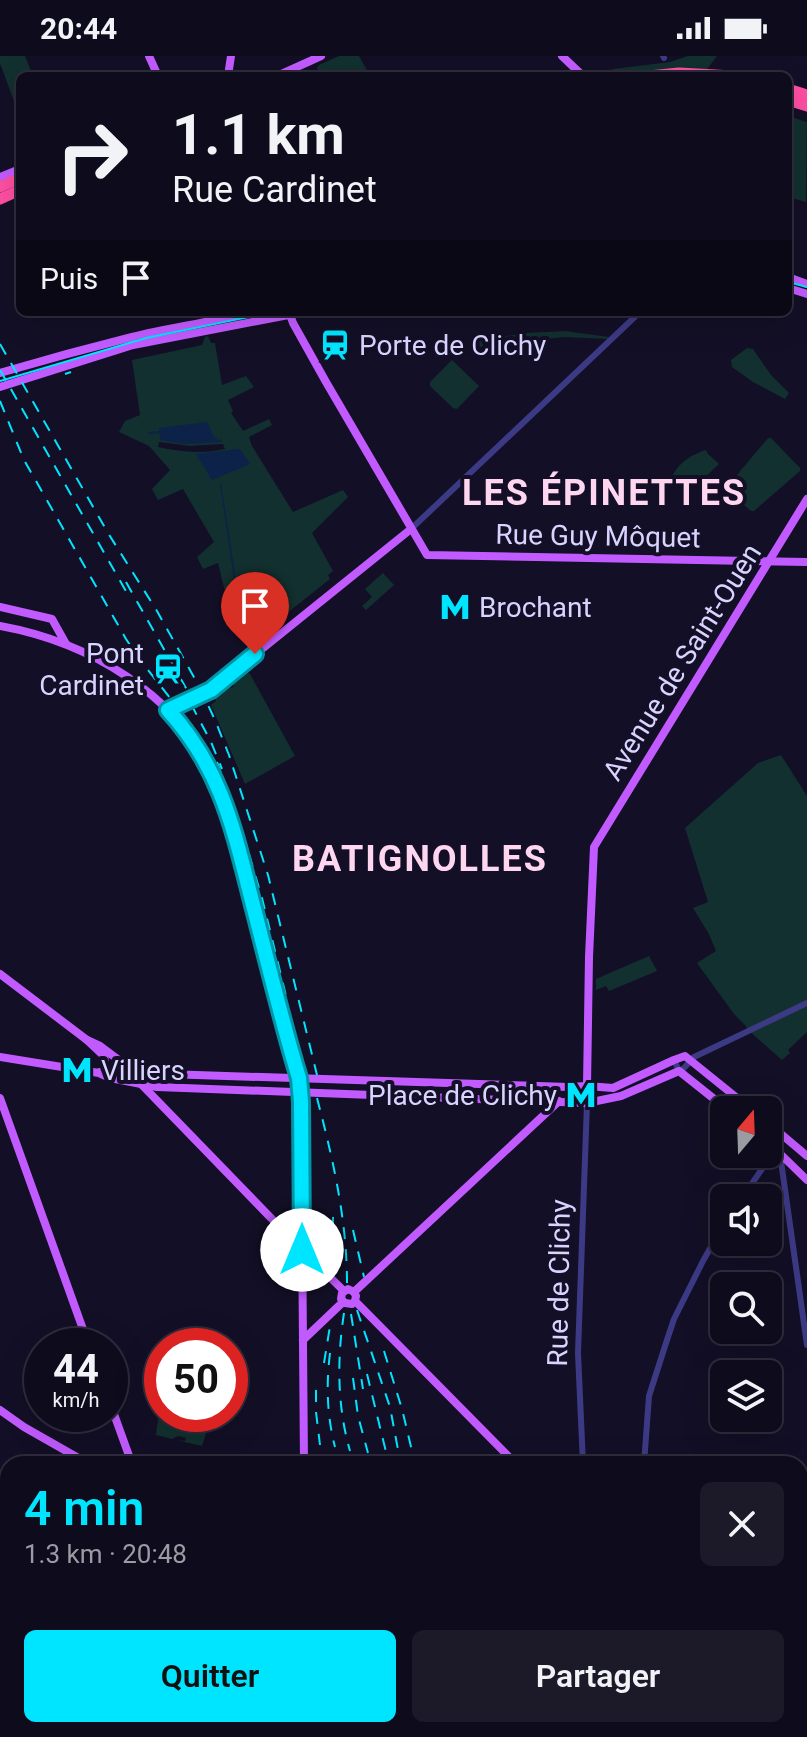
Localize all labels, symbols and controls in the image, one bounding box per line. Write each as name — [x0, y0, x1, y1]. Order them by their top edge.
text: 20:44 — [40, 11, 117, 46]
text: 1.1 km — [172, 102, 345, 168]
icon: right — [40, 104, 144, 208]
text: Rue Cardinet — [172, 169, 377, 211]
icon: arrive — [114, 256, 158, 300]
text: Puis — [40, 261, 98, 296]
station icon: Porte de Clichy — [318, 328, 352, 362]
place label: Porte de Clichy — [359, 329, 546, 362]
district label: LES ÉPINETTES — [462, 471, 746, 514]
street label: Rue Guy Môquet — [495, 518, 701, 554]
street label: Avenue de Saint-Ouen — [596, 538, 768, 786]
pin — [221, 572, 289, 654]
icon: arrive — [233, 584, 277, 628]
metro station icon: Brochant — [438, 590, 472, 624]
place label: Brochant — [479, 591, 592, 624]
place label: Pont Cardinet — [39, 637, 144, 702]
station icon: Pont Cardinet — [151, 652, 185, 686]
district label: BATIGNOLLES — [292, 838, 548, 880]
metro station icon: Villiers — [60, 1053, 94, 1087]
place label: Villiers — [101, 1054, 185, 1087]
metro station icon: Place de Clichy — [564, 1078, 598, 1112]
place label: Place de Clichy — [368, 1079, 557, 1112]
north arrow — [710, 1096, 782, 1168]
map controls — [710, 1096, 782, 1432]
button: sound — [710, 1184, 782, 1256]
street label: Rue de Clichy — [541, 1199, 577, 1367]
position arrow — [260, 1208, 344, 1292]
button: search — [710, 1272, 782, 1344]
speed limit sign: 50 — [144, 1328, 248, 1432]
text: 44 — [53, 1346, 99, 1393]
button: layers — [710, 1360, 782, 1432]
text: km/h — [53, 1388, 99, 1412]
text: 4 min — [24, 1480, 144, 1537]
button: close — [700, 1482, 784, 1566]
text: 1.3 km · 20:48 — [24, 1539, 187, 1569]
button: Quitter — [24, 1630, 396, 1722]
button: Partager — [412, 1630, 784, 1722]

